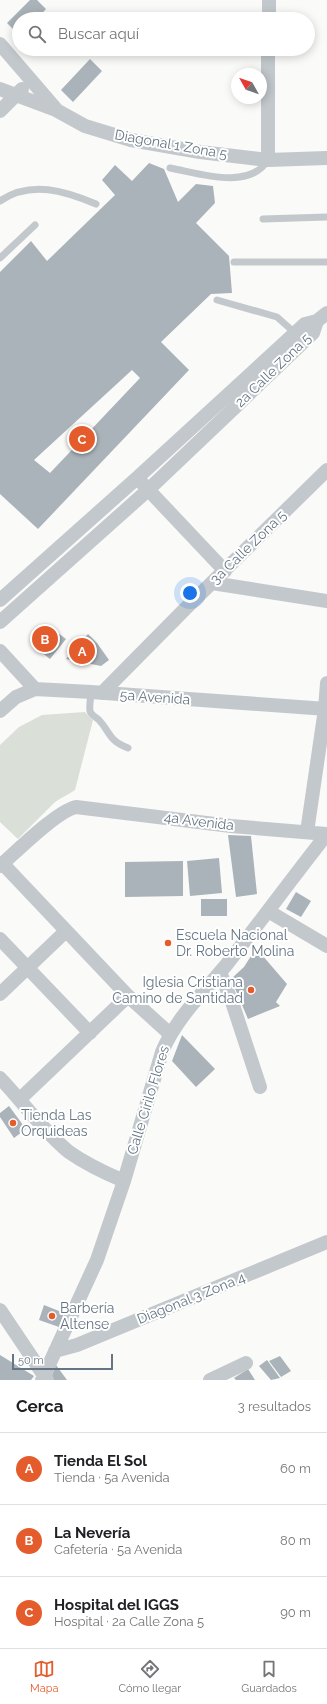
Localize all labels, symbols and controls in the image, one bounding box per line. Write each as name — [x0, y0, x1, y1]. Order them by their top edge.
search box — [12, 12, 315, 56]
icon: search — [26, 23, 48, 45]
text: Buscar aquí — [58, 25, 139, 43]
north arrow — [231, 68, 267, 104]
street label: Diagonal 1 Zona 5 — [114, 126, 229, 162]
street label: 2a Calle Zona 5 — [232, 330, 314, 410]
pin: C — [69, 424, 95, 454]
street label: 3a Calle Zona 5 — [207, 507, 290, 587]
your location — [180, 583, 200, 603]
pin: B — [32, 624, 58, 654]
pin: A — [69, 636, 95, 666]
street label: 5a Avenida — [119, 687, 191, 707]
street label: 4a Avenida — [163, 809, 235, 833]
place label: Escuela Nacional Dr. Roberto Molina — [176, 927, 294, 959]
marker: Escuela Nacional Dr. Roberto Molina — [163, 938, 173, 948]
place label: Iglesia Cristiana Camino de Santidad — [112, 974, 243, 1006]
marker: Iglesia Cristiana Camino de Santidad — [246, 985, 256, 995]
street label: Calle Cirilo Flores — [124, 1043, 172, 1156]
place label: Tienda Las Orquideas — [21, 1107, 92, 1139]
marker: Tienda Las Orquideas — [8, 1118, 18, 1128]
street label: Diagonal 3 Zona 4 — [135, 1269, 248, 1327]
place label: Barbería Altense — [60, 1300, 114, 1332]
marker: Barbería Altense — [47, 1311, 57, 1321]
scale bar — [12, 1352, 113, 1371]
text: 50 m — [18, 1354, 44, 1367]
text: Cerca — [16, 1396, 64, 1416]
text: 3 resultados — [238, 1399, 311, 1414]
text: Tienda El Sol — [54, 1452, 147, 1470]
text: A — [25, 1461, 33, 1476]
text: 60 m — [280, 1461, 311, 1476]
text: Tienda · 5a Avenida — [54, 1470, 170, 1485]
text: La Nevería — [54, 1524, 130, 1542]
text: B — [25, 1533, 33, 1548]
text: 80 m — [280, 1533, 311, 1548]
text: Cafetería · 5a Avenida — [54, 1542, 182, 1557]
text: Hospital del IGGS — [54, 1596, 179, 1614]
text: C — [25, 1605, 33, 1620]
text: 90 m — [280, 1605, 311, 1620]
text: Hospital · 2a Calle Zona 5 — [54, 1614, 204, 1629]
tab: Mapa — [30, 1658, 58, 1695]
tab: Cómo llegar — [119, 1658, 181, 1695]
tab: Guardados — [241, 1658, 297, 1695]

